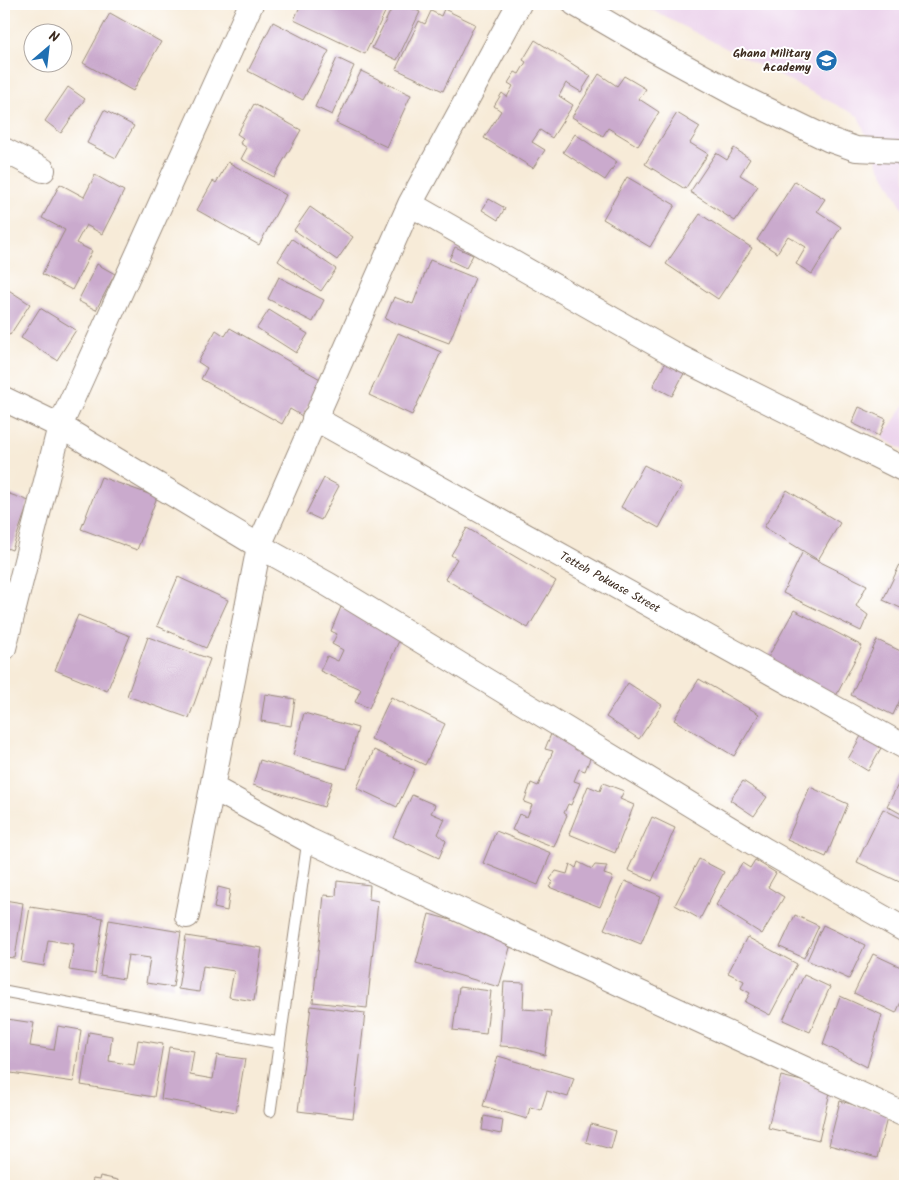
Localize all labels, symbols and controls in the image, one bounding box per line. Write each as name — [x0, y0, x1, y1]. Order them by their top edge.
north arrow — [22, 22, 72, 72]
text: N — [45, 26, 63, 49]
place label: Ghana Military Academy — [733, 44, 812, 77]
school or university icon: Ghana Military Academy — [815, 48, 839, 72]
street label: Tetteh Pokuase Street — [556, 547, 664, 618]

